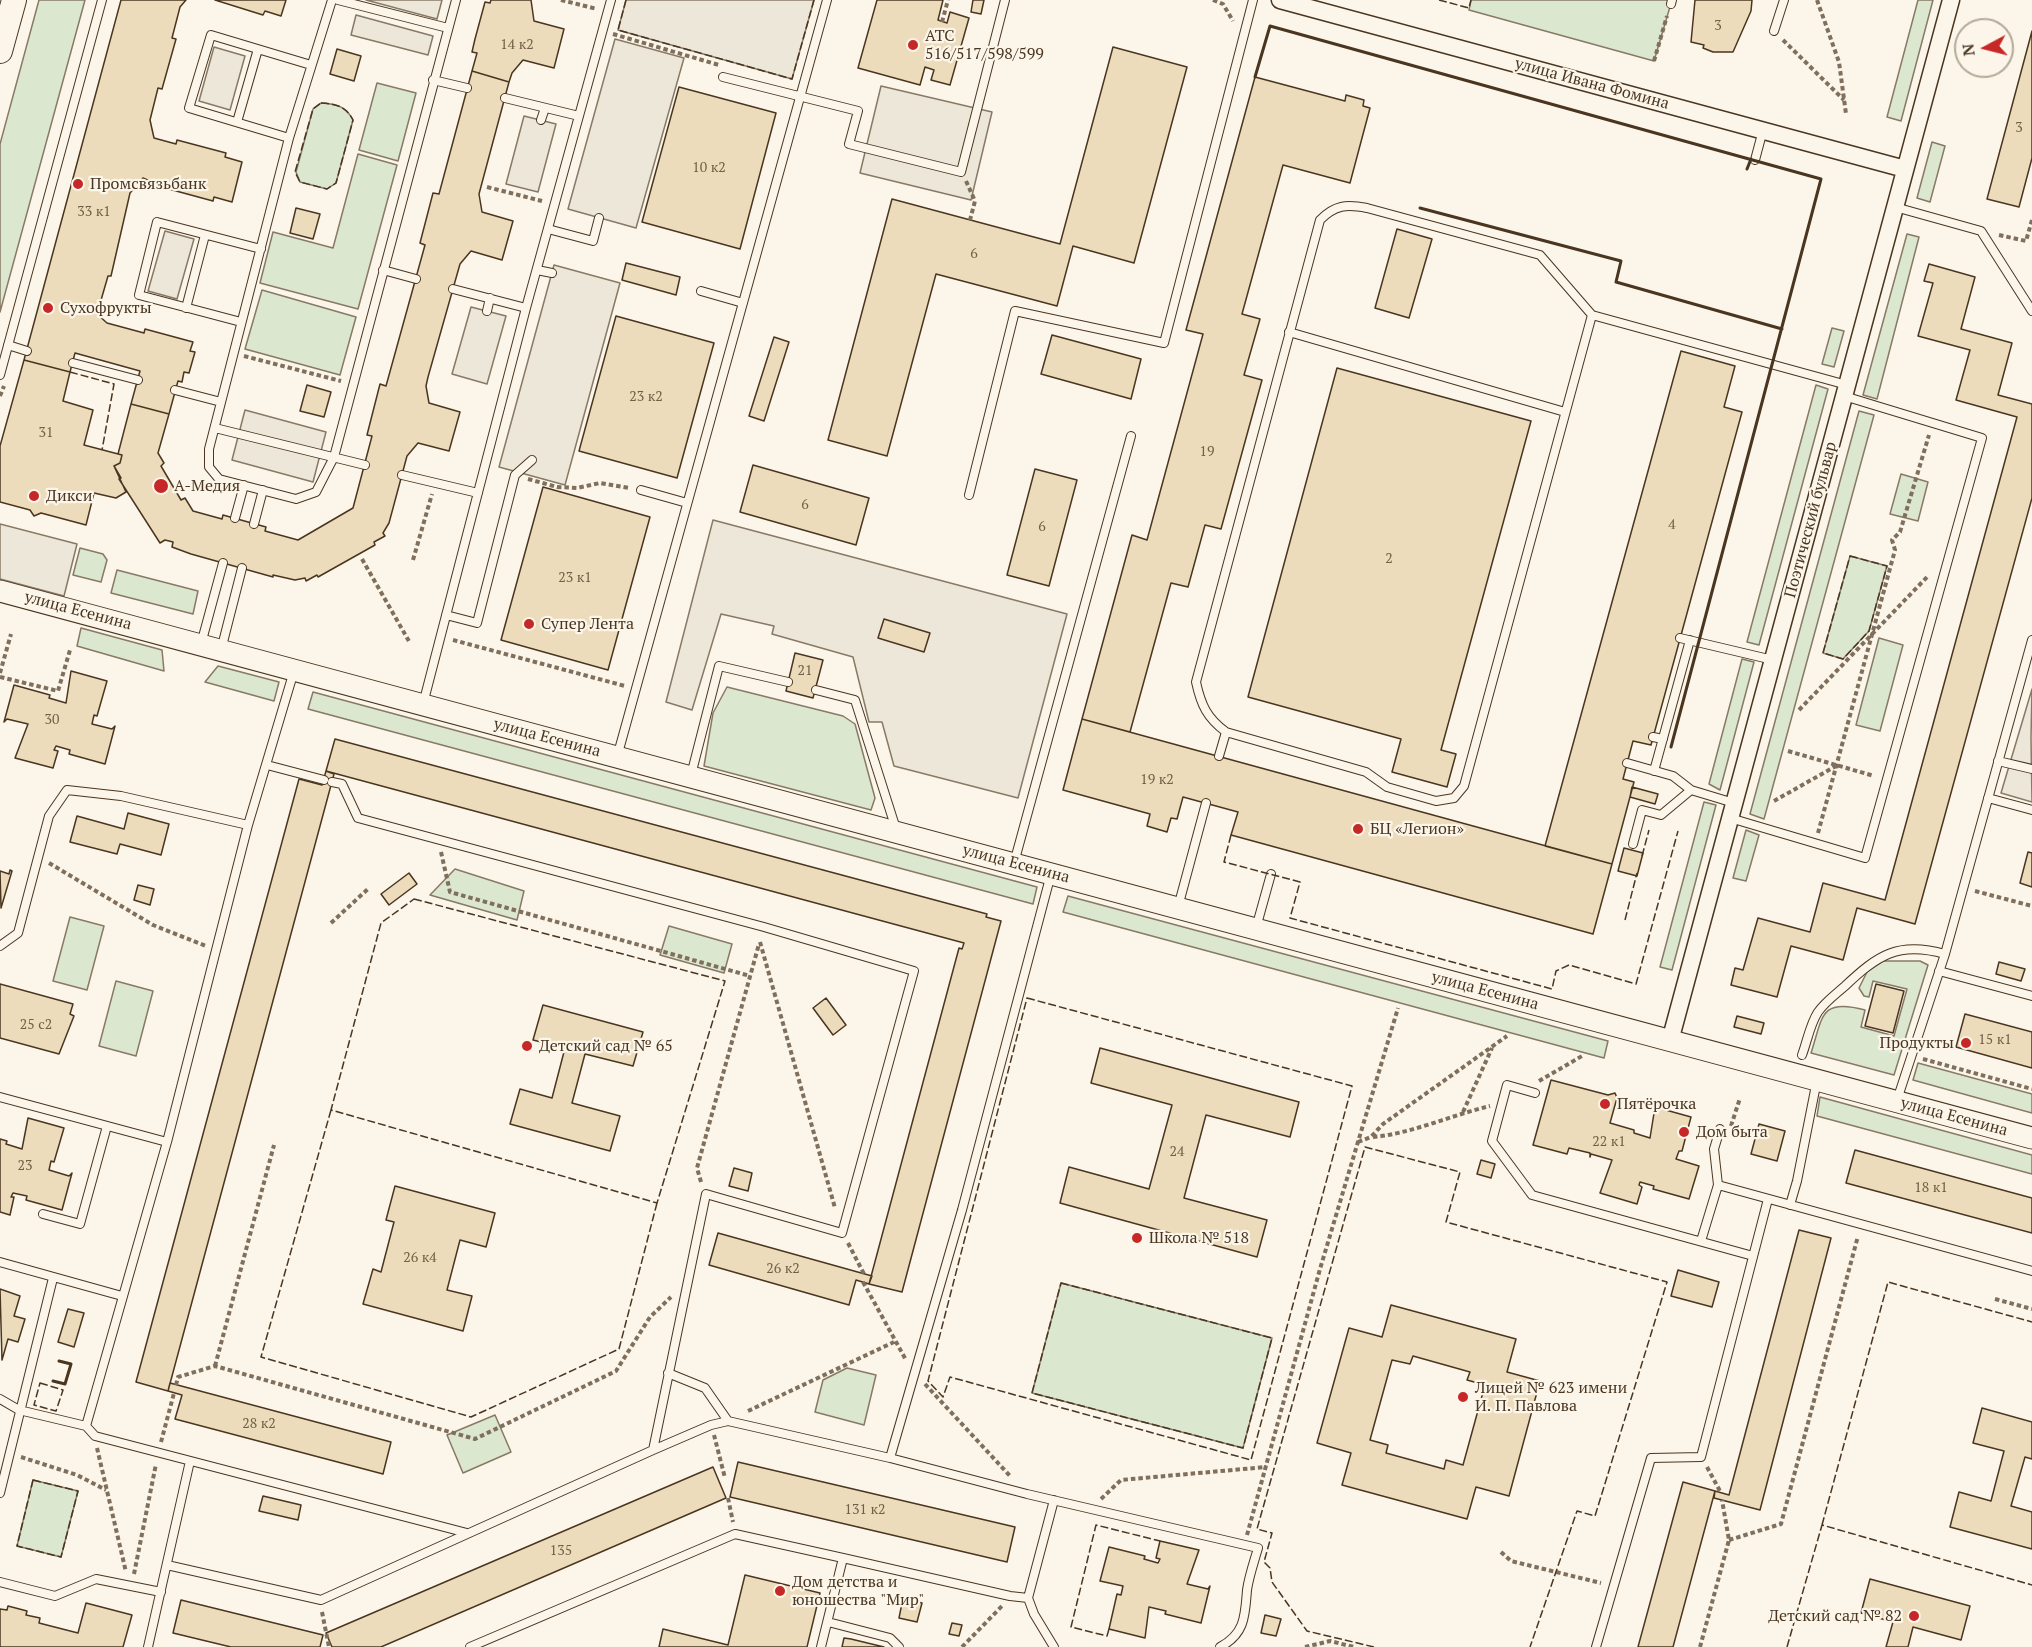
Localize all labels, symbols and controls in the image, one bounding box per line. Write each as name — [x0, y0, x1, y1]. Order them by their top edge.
house number: 3 — [1714, 18, 1722, 34]
north arrow — [1954, 18, 2014, 78]
place label: АТС 516/517/598/599 — [925, 26, 1044, 64]
house number: 14 к2 — [500, 37, 534, 53]
marker: АТС 516/517/598/599 — [906, 38, 920, 52]
text: N — [1956, 43, 1980, 57]
street label: улица Ивана Фомина — [1513, 54, 1671, 114]
house number: 3 — [2015, 120, 2023, 136]
house number: 10 к2 — [692, 160, 726, 176]
place label: Промсвязьбанк — [90, 174, 206, 194]
marker: Промсвязьбанк — [71, 177, 85, 191]
house number: 33 к1 — [77, 204, 111, 220]
house number: 6 — [970, 246, 978, 262]
place label: Сухофрукты — [60, 298, 152, 318]
marker: Сухофрукты — [41, 301, 55, 315]
house number: 23 к2 — [629, 389, 663, 405]
house number: 31 — [39, 425, 53, 441]
street label: Поэтический бульвар — [1781, 440, 1841, 600]
house number: 19 — [1200, 444, 1214, 460]
place label: А-Медия — [174, 476, 240, 496]
marker: А-Медия — [152, 477, 170, 495]
place label: Дикси — [46, 486, 92, 506]
marker: Дикси — [27, 489, 41, 503]
house number: 6 — [801, 497, 809, 513]
house number: 4 — [1668, 517, 1676, 533]
house number: 6 — [1038, 519, 1046, 535]
house number: 2 — [1385, 551, 1393, 567]
house number: 23 к1 — [558, 570, 592, 586]
street label: улица Есенина — [22, 587, 134, 635]
place label: Супер Лента — [541, 614, 634, 634]
marker: Супер Лента — [522, 617, 536, 631]
house number: 21 — [798, 663, 812, 679]
house number: 30 — [45, 712, 59, 728]
street label: улица Есенина — [491, 714, 603, 762]
house number: 19 к2 — [1140, 772, 1174, 788]
place label: БЦ «Легион» — [1370, 819, 1464, 839]
marker: БЦ «Легион» — [1351, 822, 1365, 836]
street label: улица Есенина — [960, 840, 1072, 888]
street label: улица Есенина — [1429, 967, 1541, 1015]
house number: 25 с2 — [20, 1017, 52, 1033]
house number: 15 к1 — [1978, 1032, 2012, 1048]
place label: Продукты — [1879, 1033, 1954, 1053]
place label: Детский сад № 65 — [539, 1036, 673, 1056]
marker: Продукты — [1959, 1036, 1973, 1050]
marker: Детский сад № 65 — [520, 1039, 534, 1053]
street label: улица Есенина — [1898, 1093, 2010, 1141]
place label: Пятёрочка — [1617, 1094, 1696, 1114]
marker: Пятёрочка — [1598, 1097, 1612, 1111]
place label: Дом быта — [1696, 1122, 1768, 1142]
marker: Дом быта — [1677, 1125, 1691, 1139]
house number: 22 к1 — [1592, 1134, 1626, 1150]
house number: 24 — [1170, 1144, 1184, 1160]
house number: 23 — [18, 1158, 32, 1174]
house number: 18 к1 — [1914, 1180, 1948, 1196]
place label: Школа № 518 — [1149, 1228, 1249, 1248]
marker: Школа № 518 — [1130, 1231, 1144, 1245]
house number: 26 к4 — [403, 1250, 437, 1266]
house number: 26 к2 — [766, 1261, 800, 1277]
place label: Лицей № 623 имени И. П. Павлова — [1475, 1378, 1627, 1416]
marker: Лицей № 623 имени И. П. Павлова — [1456, 1390, 1470, 1404]
house number: 28 к2 — [242, 1416, 276, 1432]
house number: 131 к2 — [845, 1502, 885, 1518]
house number: 135 — [550, 1543, 572, 1559]
place label: Дом детства и юношества "Мир" — [792, 1572, 924, 1610]
marker: Дом детства и юношества "Мир" — [773, 1584, 787, 1598]
place label: Детский сад № 82 — [1768, 1606, 1902, 1626]
marker: Детский сад № 82 — [1907, 1609, 1921, 1623]

